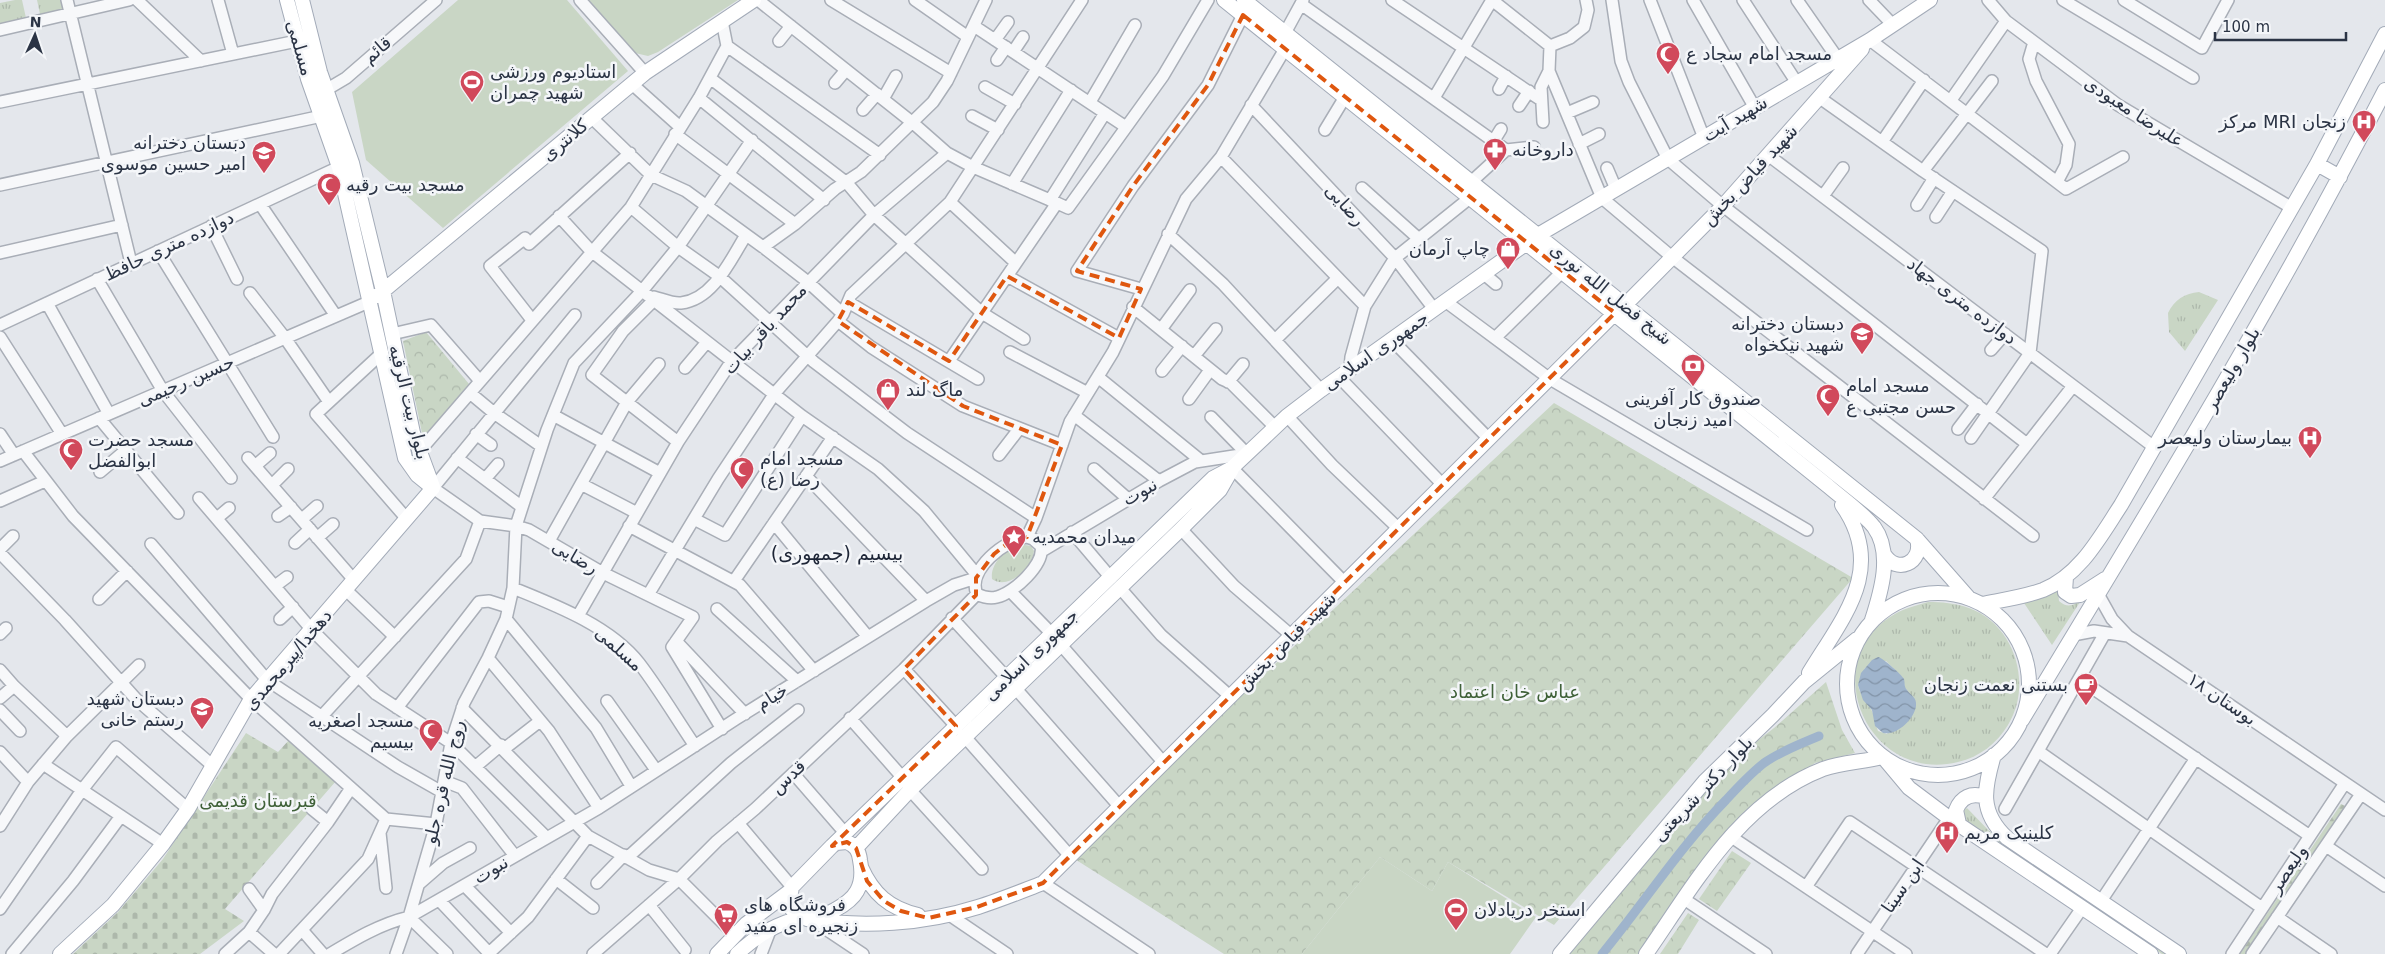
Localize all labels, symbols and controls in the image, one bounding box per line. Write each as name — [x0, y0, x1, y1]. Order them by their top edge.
north arrow — [10, 10, 60, 60]
scale bar — [2215, 10, 2346, 42]
text: N — [29, 14, 42, 30]
street label: مسلمی — [283, 18, 318, 78]
text: 100 m — [2222, 18, 2270, 36]
street label: قائم — [358, 32, 396, 68]
mosque icon: مسجد امام سجاد ع — [1655, 41, 1681, 75]
place label: مسجد امام سجاد ع — [1686, 43, 1832, 65]
place label: استادیوم ورزشی شهید چمران — [490, 61, 616, 104]
sports icon: استادیوم ورزشی شهید چمران — [459, 69, 485, 103]
street label: علیرضا معبودی — [2080, 72, 2188, 152]
street label: شهید آیت — [1698, 90, 1771, 147]
hospital icon: مرکز MRI زنجان — [2351, 109, 2377, 143]
place label: مرکز MRI زنجان — [2218, 111, 2346, 133]
street label: کلانتری — [537, 114, 593, 166]
street label: شهید فیاض بخش — [1697, 120, 1803, 230]
place label: دبستان دخترانه امیر حسین موسوی — [101, 132, 246, 175]
pharmacy icon: داروخانه — [1482, 137, 1508, 171]
place label: داروخانه — [1512, 139, 1574, 161]
school or university icon: دبستان دخترانه امیر حسین موسوی — [251, 140, 277, 174]
mosque icon: مسجد بیت رقیه — [316, 172, 342, 206]
place label: مسجد بیت رقیه — [346, 174, 465, 195]
street label: رضایی — [1321, 179, 1370, 230]
street label: دوازده متری حافظ — [101, 206, 237, 286]
shop icon: چاپ آرمان — [1495, 236, 1521, 270]
place label: چاپ آرمان — [1409, 237, 1490, 260]
street label: شیخ فضل الله نوری — [1546, 238, 1676, 350]
street label: دوازده متری جهاد — [1903, 253, 2021, 349]
street label: محمد باقر بیات — [719, 279, 811, 379]
street label: جمهوری اسلامی — [1319, 307, 1433, 395]
place label: دبستان دخترانه شهید نیکخواه — [1731, 313, 1844, 356]
school or university icon: دبستان دخترانه شهید نیکخواه — [1849, 321, 1875, 355]
street label: بلوار ولیعصر — [2199, 323, 2265, 416]
street label: بلوار بیت الرقیه — [384, 342, 434, 462]
street label: حسین رحیمی — [134, 351, 238, 411]
bank icon: صندوق کار آفرینی امید زنجان — [1680, 353, 1706, 387]
place label: مسجد امام حسن مجتبی ع — [1846, 375, 1956, 418]
shop icon: ماگ لند — [875, 377, 901, 411]
place label: ماگ لند — [906, 379, 963, 400]
mosque icon: مسجد امام حسن مجتبی ع — [1815, 383, 1841, 417]
place label: صندوق کار آفرینی امید زنجان — [1625, 387, 1761, 430]
hospital icon: بیمارستان ولیعصر — [2297, 425, 2323, 459]
place label: بیمارستان ولیعصر — [2157, 427, 2292, 449]
place label: مسجد حضرت ابوالفضل — [88, 429, 194, 472]
mosque icon: مسجد حضرت ابوالفضل — [58, 437, 84, 471]
place label: مسجد امام رضا (ع) — [760, 448, 844, 491]
mosque icon: مسجد امام رضا (ع) — [729, 456, 755, 490]
street label: نبوت — [1119, 473, 1161, 511]
place icon: میدان محمدیه — [1001, 524, 1027, 558]
place label: میدان محمدیه — [1032, 526, 1136, 547]
street label: رضایی — [549, 535, 602, 578]
district label: (بیسیم (جمهوری — [771, 542, 903, 565]
street label: شهید فیاض بخش — [1233, 587, 1341, 695]
street label: جمهوری اسلامی — [979, 604, 1083, 706]
street label: دهخدا/پیرمحمدی — [239, 605, 337, 715]
street label: مسلمی — [591, 622, 648, 676]
street label: بوستان ۱۸ — [2183, 668, 2261, 730]
cafe icon: بستنی نعمت زنجان — [2073, 672, 2099, 706]
place label: بستنی نعمت زنجان — [1924, 674, 2068, 695]
street label: خیام — [752, 679, 791, 714]
park label: عباس خان اعتماد — [1450, 681, 1580, 702]
place label: دبستان شهید رستم خانی — [87, 688, 184, 731]
school or university icon: دبستان شهید رستم خانی — [189, 696, 215, 730]
place label: مسجد اصغریه بیسیم — [308, 710, 414, 753]
mosque icon: مسجد اصغریه بیسیم — [418, 718, 444, 752]
street label: روح الله قره جلو — [419, 718, 469, 847]
street label: بلوار دکتر شریعتی — [1648, 732, 1758, 846]
street label: قدس — [766, 755, 809, 798]
park label: قبرستان قدیمى — [199, 790, 317, 812]
hospital icon: کلینیک مریم — [1934, 820, 1960, 854]
place label: کلینیک مریم — [1964, 822, 2054, 844]
street label: ولیعصر — [2263, 841, 2312, 898]
street label: نبوت — [470, 851, 512, 889]
street label: ابن سینا — [1877, 855, 1929, 917]
place label: فروشگاه های زنجیره ای مفید — [744, 894, 858, 937]
sports icon: استخر دریادلان — [1443, 897, 1469, 931]
place label: استخر دریادلان — [1474, 899, 1586, 921]
supermarket icon: فروشگاه های زنجیره ای مفید — [713, 902, 739, 936]

